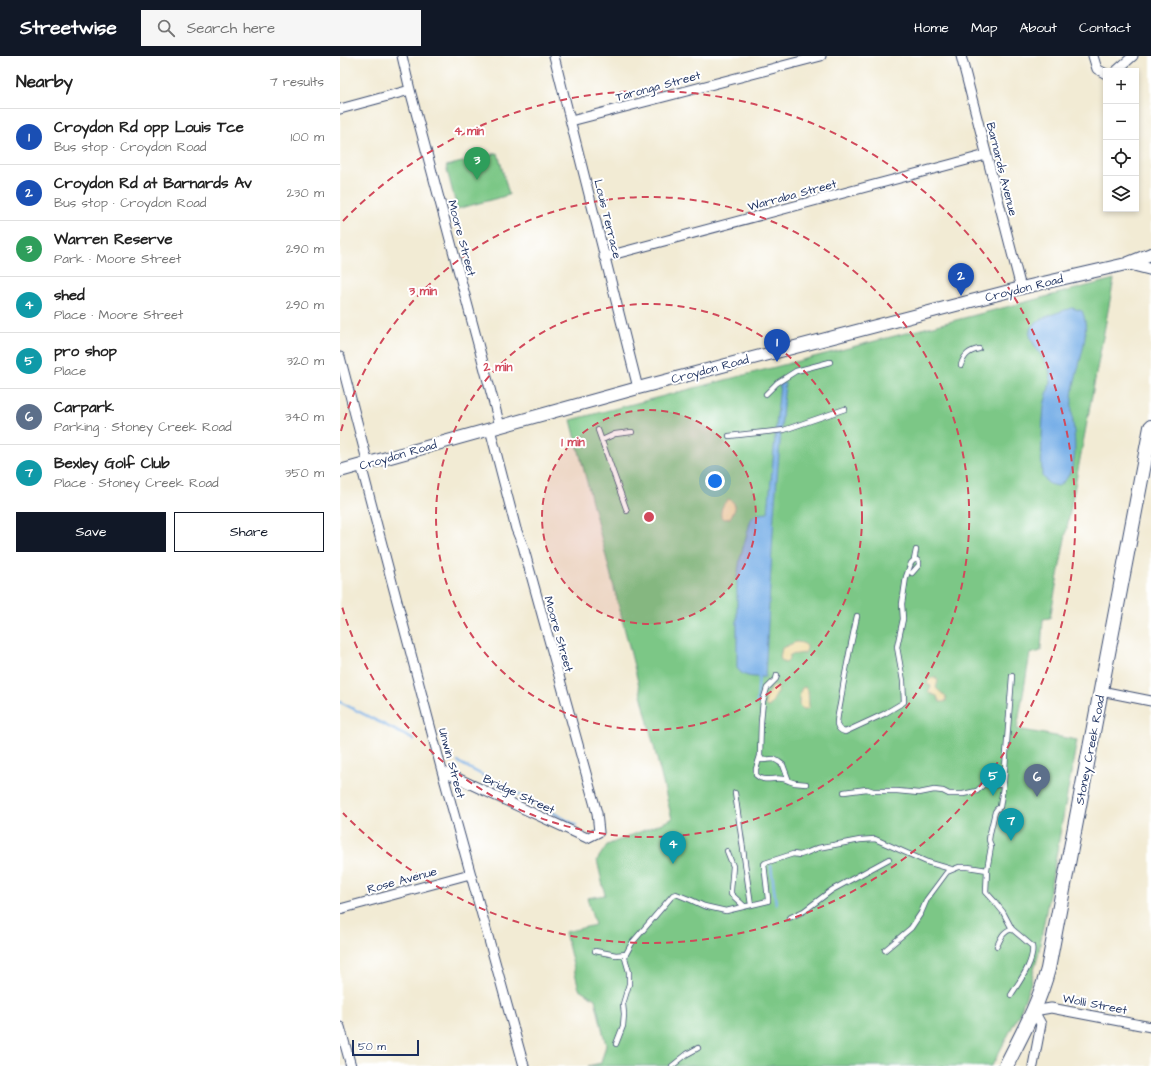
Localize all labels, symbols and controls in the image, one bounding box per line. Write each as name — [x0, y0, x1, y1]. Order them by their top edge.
search box — [141, 10, 421, 46]
text: Streetwise — [20, 15, 117, 42]
icon: search — [155, 17, 177, 39]
text: Search here — [187, 18, 275, 39]
text: Home — [914, 18, 949, 38]
text: Map — [971, 18, 997, 38]
text: About — [1019, 18, 1057, 38]
text: Contact — [1079, 18, 1131, 38]
street label: Taronga Street — [614, 67, 703, 107]
map controls — [1103, 68, 1139, 212]
button: + — [1103, 68, 1139, 104]
text: Nearby — [16, 70, 73, 94]
text: 7 results — [270, 73, 324, 91]
button: − — [1103, 104, 1139, 140]
text: Croydon Rd opp Louis Tce — [54, 117, 244, 138]
street label: Barnards Avenue — [982, 121, 1021, 218]
text: 4 min — [454, 123, 484, 140]
text: 1 — [28, 128, 30, 146]
text: 100 m — [291, 128, 324, 146]
text: Bus stop · Croydon Road — [54, 138, 207, 156]
button: locate — [1103, 140, 1139, 176]
pin: 3 — [464, 147, 490, 180]
text: Croydon Rd at Barnards Av — [54, 173, 252, 194]
street label: Warraba Street — [746, 175, 839, 216]
button: layers — [1103, 176, 1139, 212]
street label: Louis Terrace — [589, 178, 626, 261]
text: 2 — [25, 184, 33, 202]
text: 230 m — [286, 184, 324, 202]
text: Bus stop · Croydon Road — [54, 194, 207, 212]
street label: Moore Street — [443, 198, 480, 278]
text: Warren Reserve — [54, 229, 173, 250]
text: 3 — [26, 240, 32, 258]
text: 290 m — [286, 240, 324, 258]
text: Park · Moore Street — [54, 250, 181, 268]
pin: 2 — [948, 263, 974, 296]
street label: Croydon Road — [983, 271, 1065, 307]
text: 3 min — [408, 283, 437, 300]
text: shed — [54, 285, 85, 306]
text: 4 — [25, 296, 33, 314]
text: 290 m — [286, 296, 324, 314]
text: Place · Moore Street — [54, 306, 183, 324]
pin: 1 — [764, 329, 790, 362]
text: pro shop — [54, 341, 117, 362]
street label: Croydon Road — [669, 351, 751, 389]
text: 5 — [24, 352, 34, 370]
text: 320 m — [286, 352, 324, 370]
text: 2 min — [483, 359, 512, 376]
text: Place — [54, 362, 86, 380]
text: Carpark — [54, 397, 114, 418]
text: 6 — [25, 408, 33, 426]
text: 340 m — [285, 408, 324, 426]
text: Parking · Stoney Creek Road — [54, 418, 232, 436]
text: 1 min — [561, 434, 585, 451]
street label: Croydon Road — [357, 436, 439, 476]
text: Bexley Golf Club — [54, 453, 170, 474]
text: 7 — [25, 464, 33, 482]
text: 350 m — [285, 464, 324, 482]
your location — [705, 471, 725, 491]
text: Place · Stoney Creek Road — [54, 474, 219, 492]
centre of rings — [642, 510, 656, 524]
button: Save — [16, 512, 166, 552]
button: Share — [174, 512, 324, 552]
street label: Moore Street — [540, 594, 578, 674]
street label: Stoney Creek Road — [1072, 694, 1110, 806]
street label: Unwin Street — [434, 726, 469, 800]
pin: 5 — [980, 763, 1006, 796]
pin: 6 — [1024, 764, 1050, 797]
street label: Bridge Street — [480, 770, 558, 820]
pin: 7 — [998, 808, 1024, 841]
pin: 4 — [660, 831, 686, 864]
street label: Rose Avenue — [365, 863, 439, 898]
street label: Wolli Street — [1061, 990, 1129, 1019]
scale bar — [352, 1038, 419, 1057]
text: 50 m — [358, 1039, 386, 1054]

